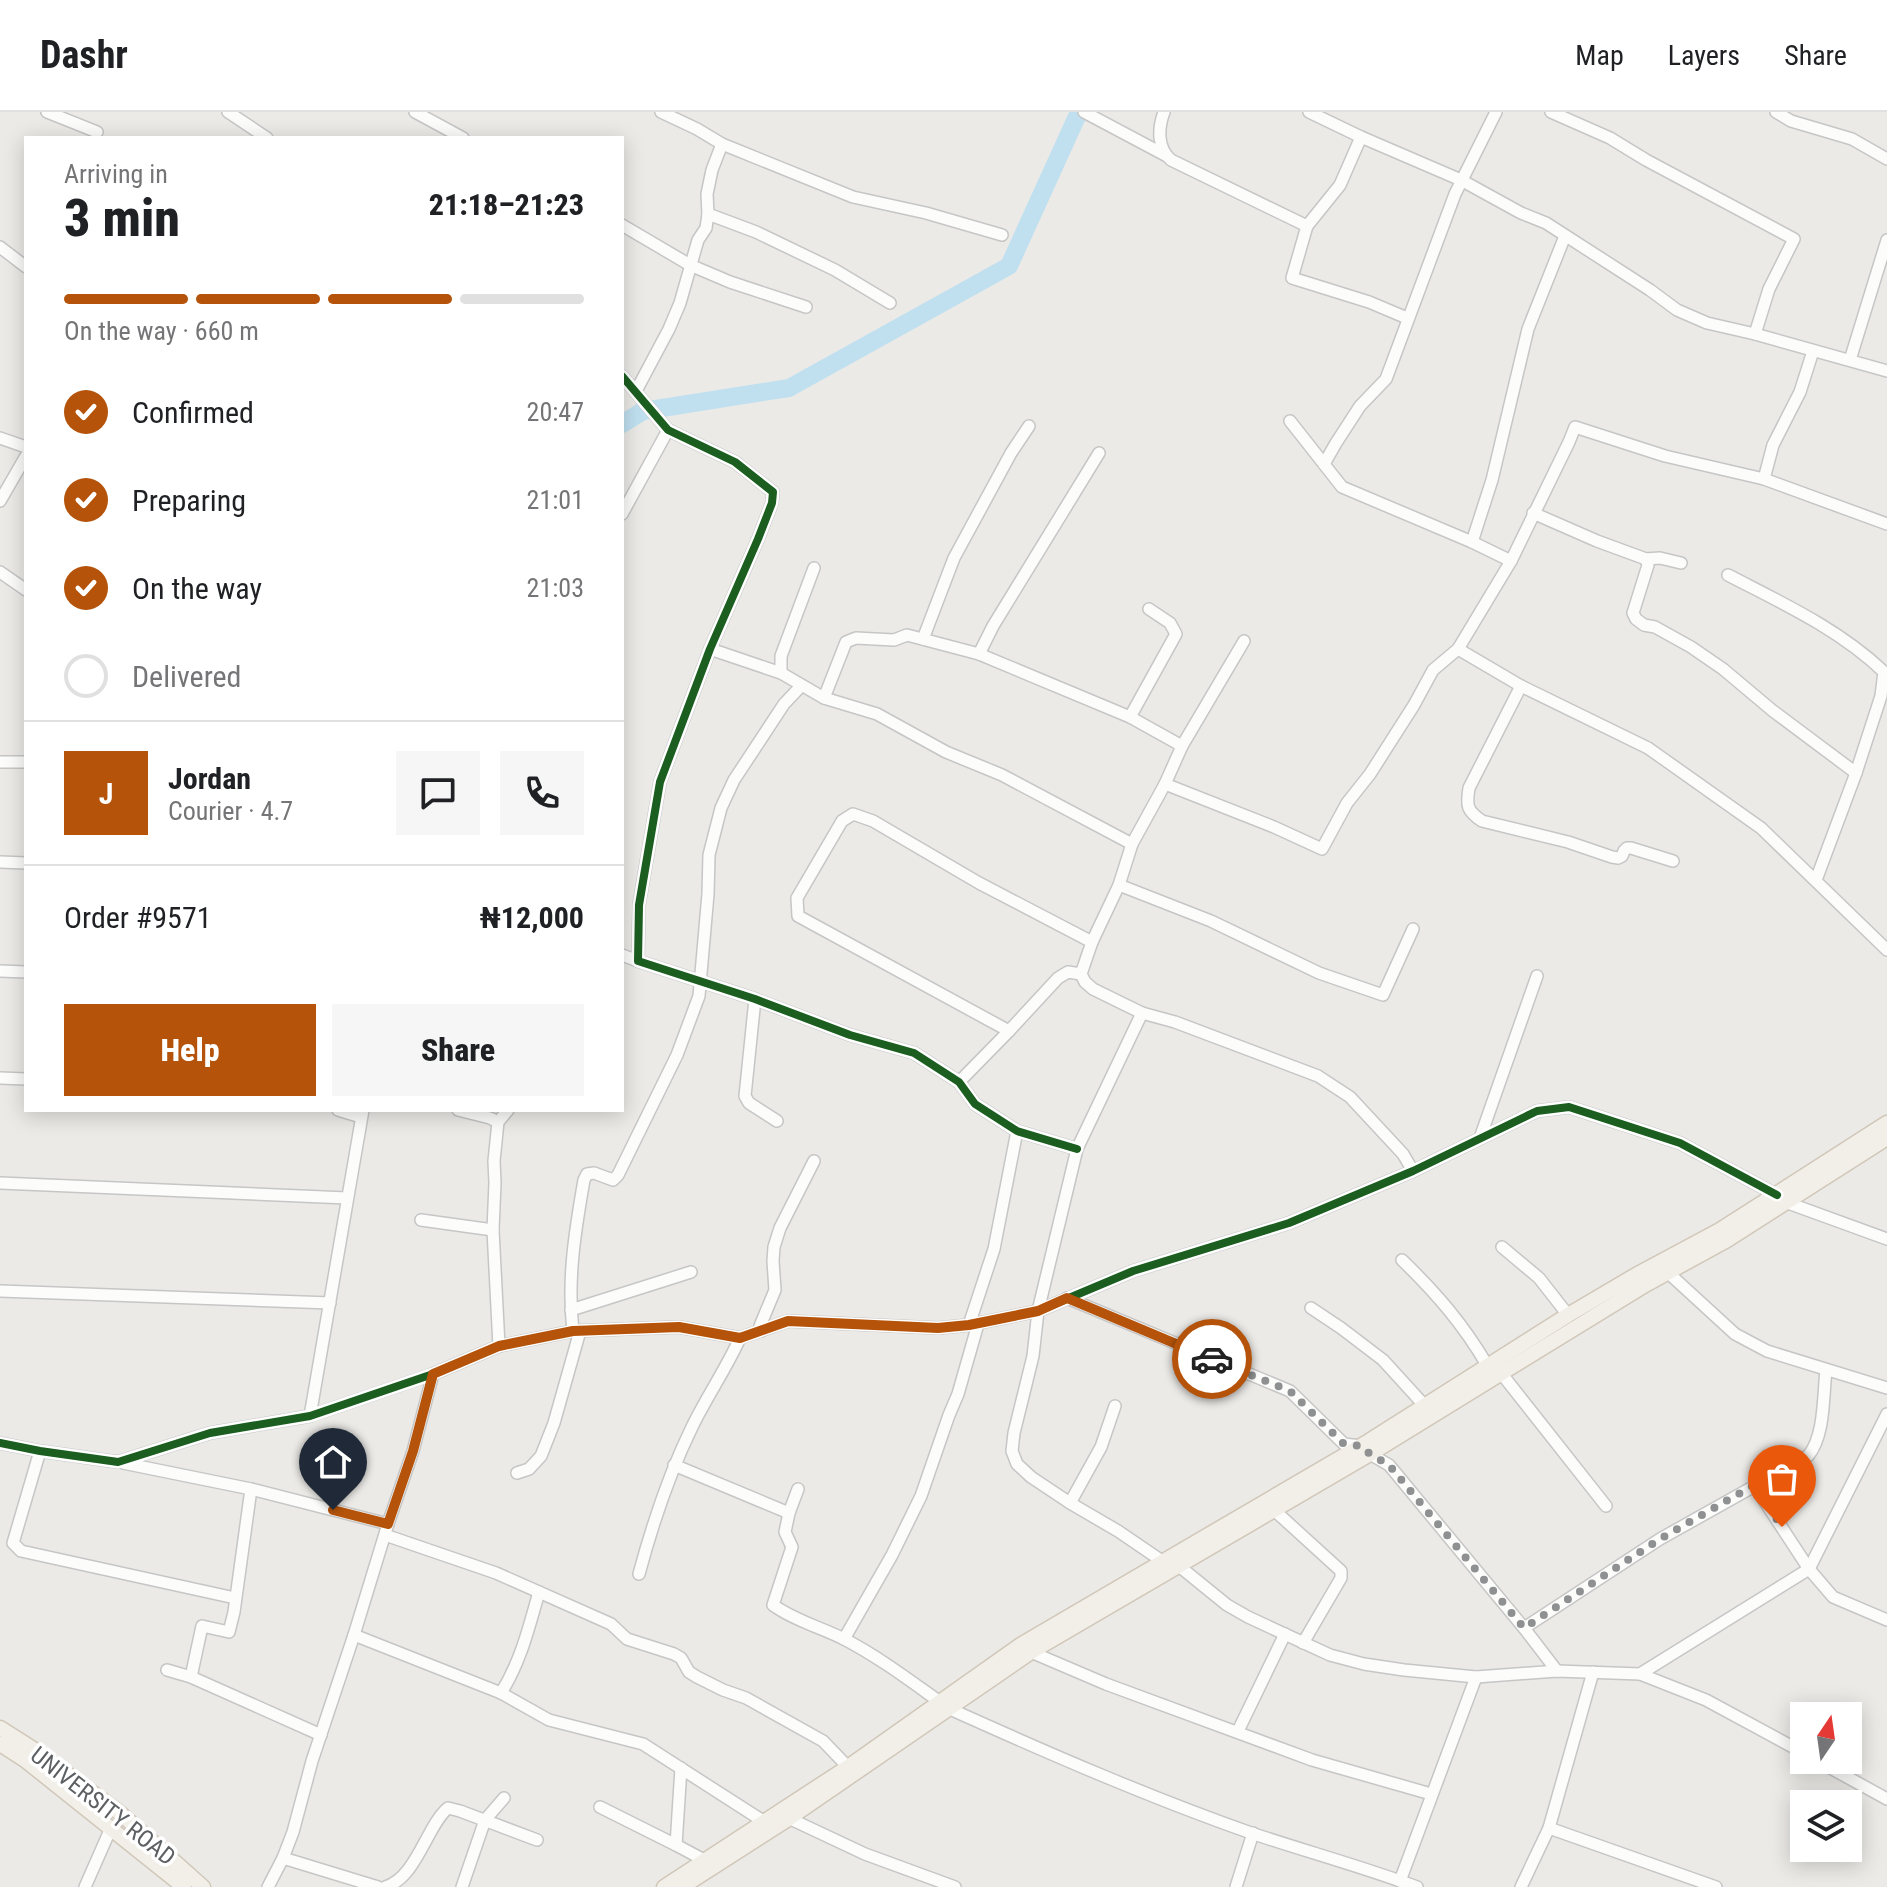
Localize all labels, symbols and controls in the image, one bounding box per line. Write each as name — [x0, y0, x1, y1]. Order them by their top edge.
text: Dashr — [40, 33, 128, 77]
text: Map — [1575, 39, 1624, 72]
text: Layers — [1668, 39, 1740, 72]
text: Share — [1784, 39, 1847, 72]
text: Arriving in — [64, 159, 168, 189]
text: 21:18–21:23 — [429, 187, 584, 222]
text: 3 min — [64, 188, 180, 249]
text: On the way · 660 m — [64, 316, 259, 346]
icon: check — [64, 390, 108, 434]
text: Confirmed — [132, 395, 254, 430]
text: 20:47 — [527, 397, 584, 427]
icon: check — [64, 478, 108, 522]
text: Preparing — [132, 483, 246, 518]
text: 21:01 — [527, 485, 584, 515]
icon: check — [64, 566, 108, 610]
text: On the way — [132, 571, 262, 606]
text: 21:03 — [527, 573, 584, 603]
text: Delivered — [132, 659, 241, 694]
button: chat — [396, 751, 480, 835]
button: phone — [500, 751, 584, 835]
text: Jordan — [168, 761, 251, 796]
text: J — [99, 776, 113, 811]
text: Courier · 4.7 — [168, 796, 293, 826]
text: Order #9571 — [64, 900, 212, 935]
text: ₦12,000 — [479, 900, 584, 935]
button: Help — [64, 1004, 316, 1096]
button: Share — [332, 1004, 584, 1096]
courier — [1172, 1319, 1252, 1399]
icon: car — [1190, 1337, 1234, 1381]
pin — [299, 1428, 367, 1510]
icon: home — [311, 1440, 355, 1484]
pin — [1748, 1445, 1816, 1527]
icon: bag — [1760, 1457, 1804, 1501]
north arrow — [1790, 1702, 1862, 1774]
map controls — [1790, 1702, 1862, 1862]
street label: UNIVERSITY ROAD — [25, 1741, 181, 1871]
button: layers — [1790, 1790, 1862, 1862]

